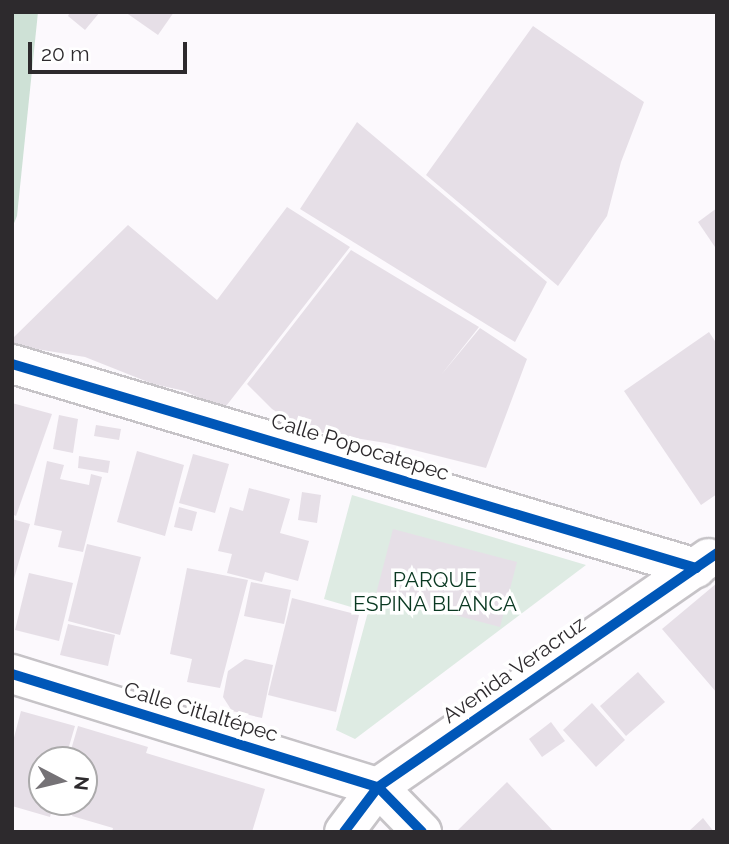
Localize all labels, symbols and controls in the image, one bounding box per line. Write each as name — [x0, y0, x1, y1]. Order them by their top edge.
scale bar — [32, 28, 191, 72]
text: 20 m — [41, 41, 89, 66]
street label: Calle Popocatepec — [268, 408, 452, 486]
park label: PARQUE ESPINA BLANCA — [353, 567, 517, 617]
street label: Avenida Veracruz — [438, 611, 590, 729]
street label: Calle Citlaltépec — [121, 677, 281, 747]
north arrow — [28, 746, 98, 816]
text: N — [70, 775, 94, 792]

